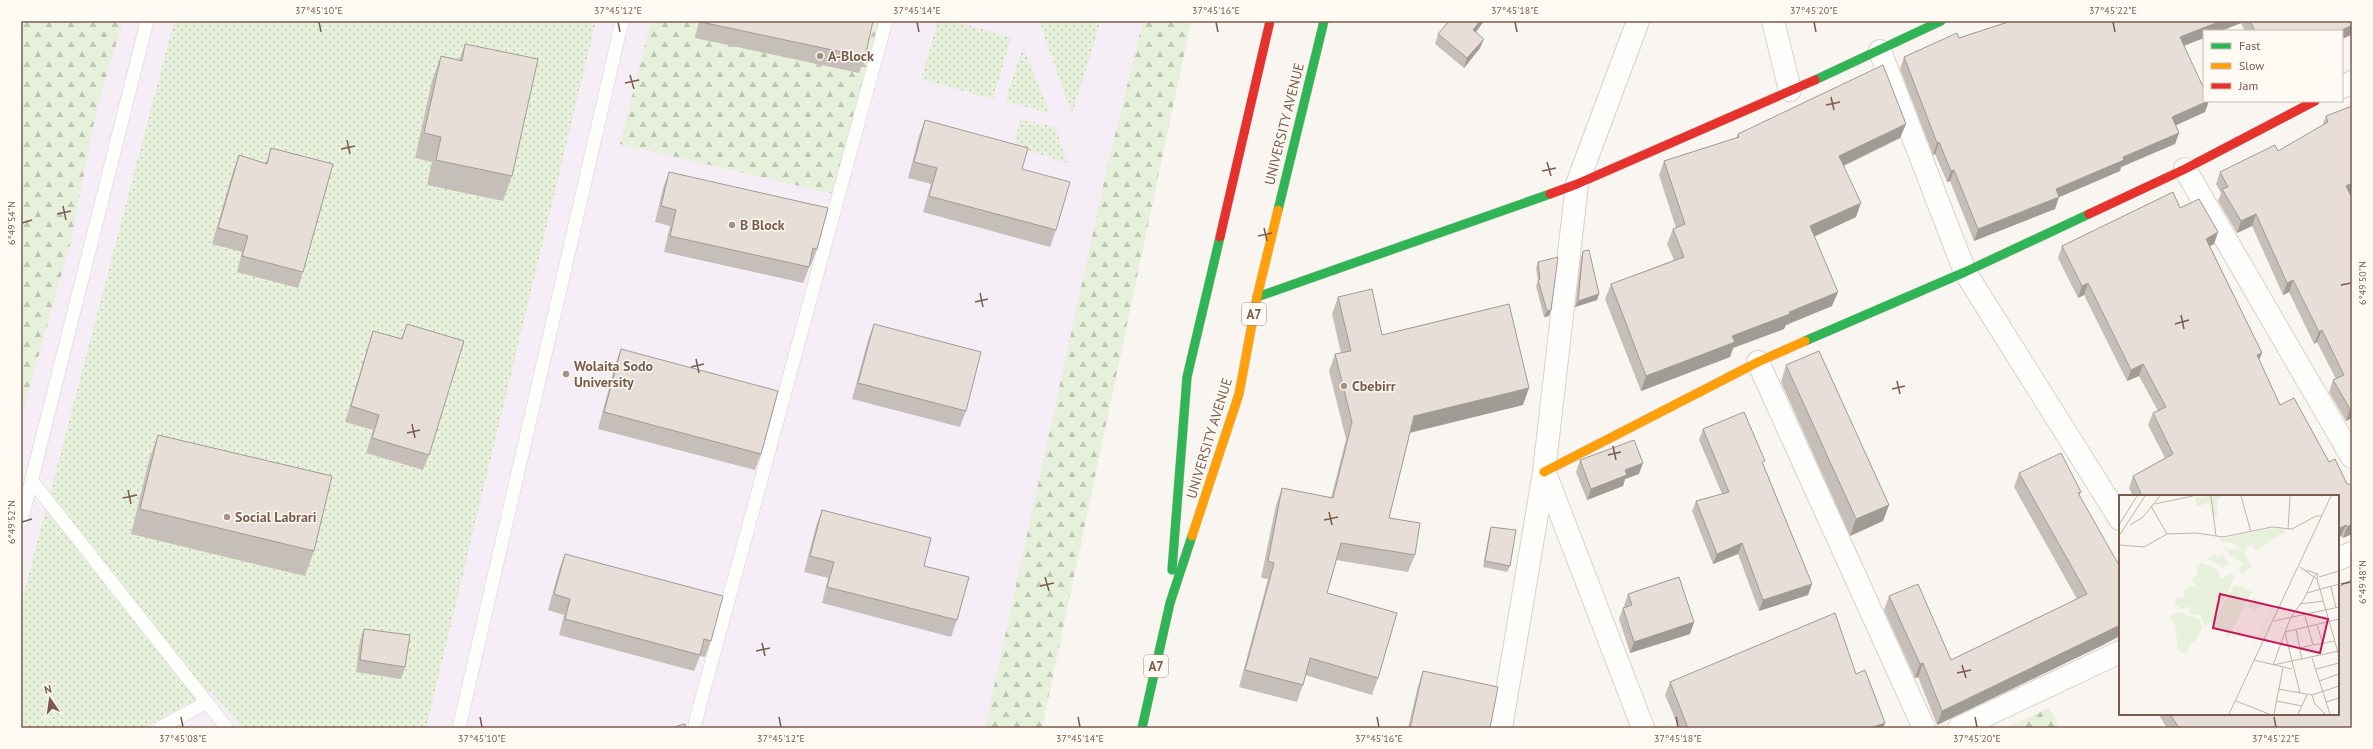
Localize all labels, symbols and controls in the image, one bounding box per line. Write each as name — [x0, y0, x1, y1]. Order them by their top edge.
text: 37°45'10"E — [295, 4, 343, 17]
text: 37°45'12"E — [594, 4, 642, 17]
text: 37°45'14"E — [893, 4, 941, 17]
text: 37°45'16"E — [1192, 4, 1240, 17]
text: 37°45'18"E — [1491, 4, 1539, 17]
text: 37°45'20"E — [1790, 4, 1838, 17]
text: 37°45'22"E — [2089, 4, 2137, 17]
legend — [2203, 30, 2343, 102]
text: Fast — [2239, 38, 2260, 53]
place label: A-Block — [828, 47, 874, 65]
marker: A-Block — [815, 51, 825, 61]
text: Slow — [2239, 58, 2264, 73]
street label: UNIVERSITY AVENUE — [1260, 61, 1308, 187]
text: Jam — [2238, 78, 2258, 93]
text: 6°49'54"N — [5, 201, 18, 245]
place label: B Block — [740, 216, 785, 234]
marker: B Block — [727, 220, 737, 230]
text: 6°49'50"N — [2356, 261, 2369, 305]
road number: A7 — [1242, 303, 1266, 325]
place label: Wolaita Sodo University — [574, 357, 654, 391]
marker: Wolaita Sodo University — [561, 369, 571, 379]
street label: UNIVERSITY AVENUE — [1182, 375, 1236, 501]
place label: Cbebirr — [1352, 377, 1396, 395]
marker: Cbebirr — [1339, 381, 1349, 391]
inset map — [2119, 495, 2339, 715]
text: 6°49'52"N — [5, 500, 18, 544]
place label: Social Labrari — [235, 508, 317, 526]
marker: Social Labrari — [222, 512, 232, 522]
text: 6°49'48"N — [2356, 560, 2369, 604]
road number: A7 — [1144, 655, 1168, 677]
north arrow — [30, 679, 70, 719]
text: N — [43, 682, 53, 697]
text: 37°45'08"E — [159, 732, 207, 745]
text: 37°45'10"E — [458, 732, 506, 745]
text: 37°45'12"E — [757, 732, 805, 745]
text: 37°45'14"E — [1056, 732, 1104, 745]
text: 37°45'16"E — [1355, 732, 1403, 745]
text: 37°45'18"E — [1654, 732, 1702, 745]
text: 37°45'20"E — [1953, 732, 2001, 745]
text: 37°45'22"E — [2252, 732, 2300, 745]

